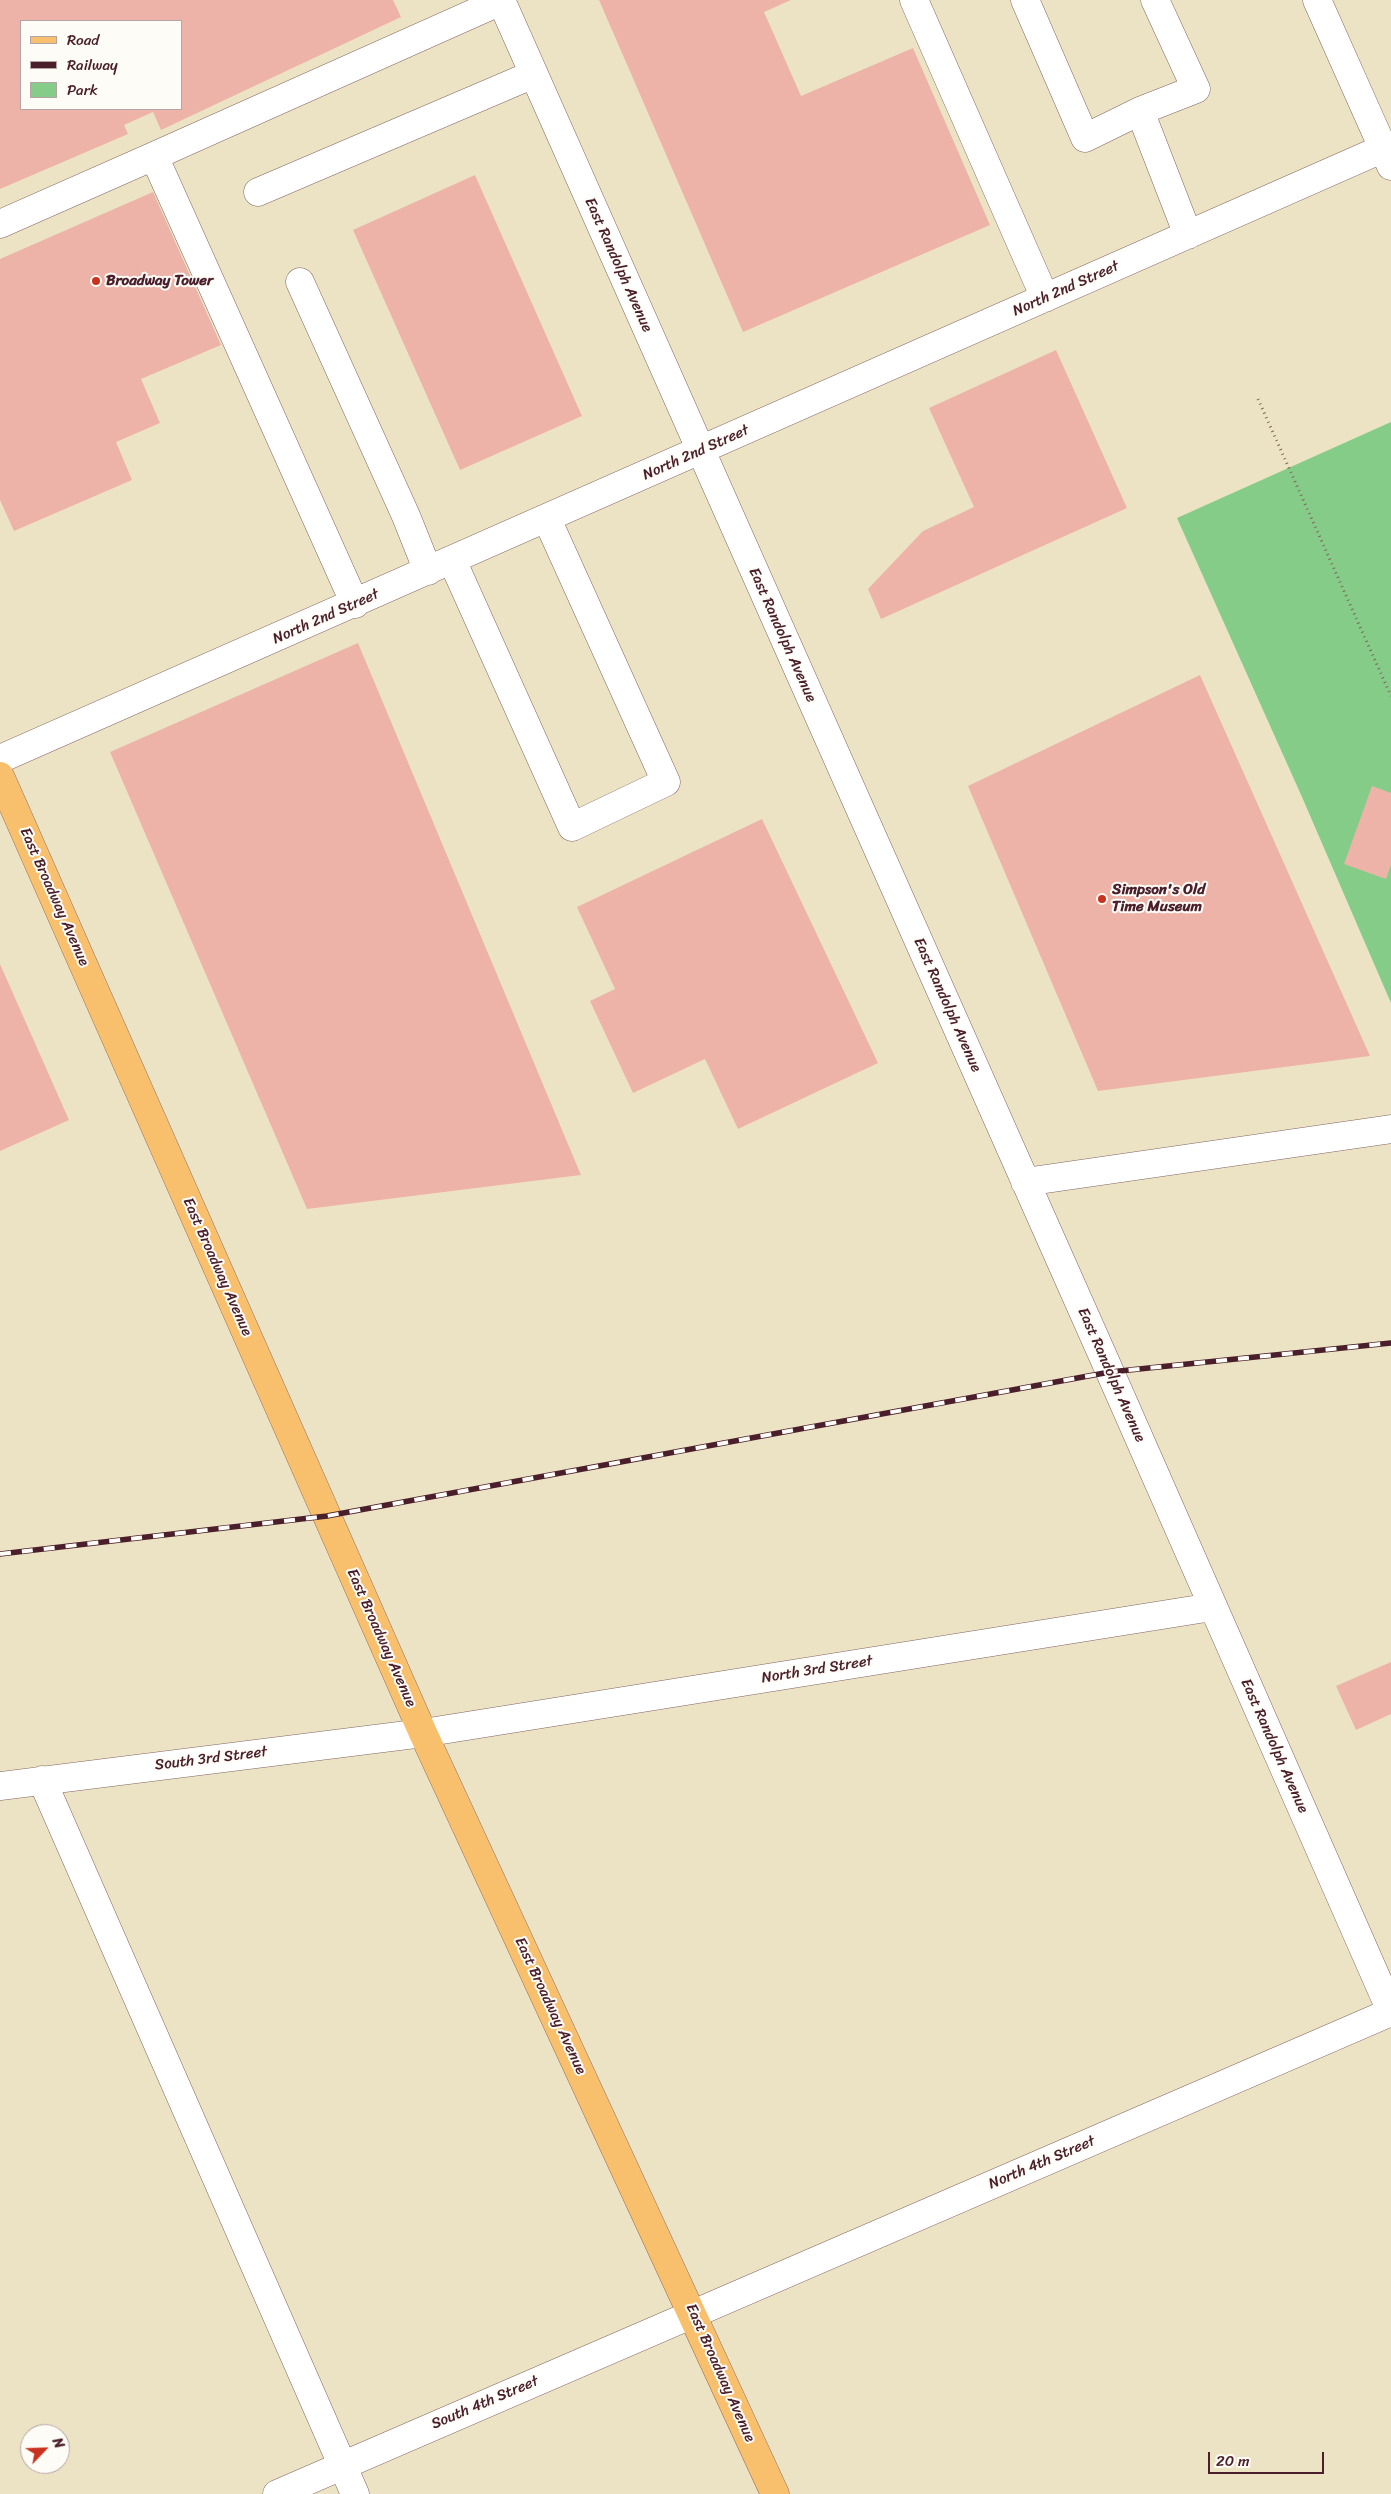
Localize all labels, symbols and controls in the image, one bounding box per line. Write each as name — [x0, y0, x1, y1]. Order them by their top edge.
legend — [20, 20, 182, 110]
text: Road — [67, 27, 99, 53]
text: Railway — [67, 52, 118, 78]
text: Park — [67, 77, 98, 103]
street label: East Randolph Avenue — [580, 195, 656, 335]
street label: North 2nd Street — [1010, 257, 1122, 321]
place label: Broadway Tower — [106, 272, 213, 290]
marker: Broadway Tower — [90, 275, 102, 287]
street label: North 2nd Street — [640, 421, 752, 485]
street label: East Randolph Avenue — [744, 565, 820, 705]
street label: North 2nd Street — [270, 585, 382, 649]
street label: East Broadway Avenue — [15, 825, 93, 969]
place label: Simpson's Old Time Museum — [1112, 881, 1205, 916]
marker: Simpson's Old Time Museum — [1096, 893, 1108, 905]
street label: East Randolph Avenue — [909, 935, 985, 1075]
street label: East Broadway Avenue — [178, 1195, 256, 1339]
street label: East Randolph Avenue — [1073, 1305, 1149, 1445]
street label: East Broadway Avenue — [342, 1566, 420, 1710]
street label: North 3rd Street — [760, 1652, 874, 1688]
street label: East Randolph Avenue — [1236, 1676, 1312, 1816]
street label: South 3rd Street — [154, 1743, 268, 1775]
street label: East Broadway Avenue — [510, 1935, 590, 2077]
street label: North 4th Street — [986, 2132, 1098, 2194]
street label: East Broadway Avenue — [681, 2301, 759, 2445]
street label: South 4th Street — [429, 2372, 541, 2434]
north arrow — [20, 2424, 70, 2474]
text: N — [45, 2434, 72, 2453]
scale bar — [1211, 2442, 1327, 2474]
text: 20 m — [1216, 2448, 1250, 2474]

